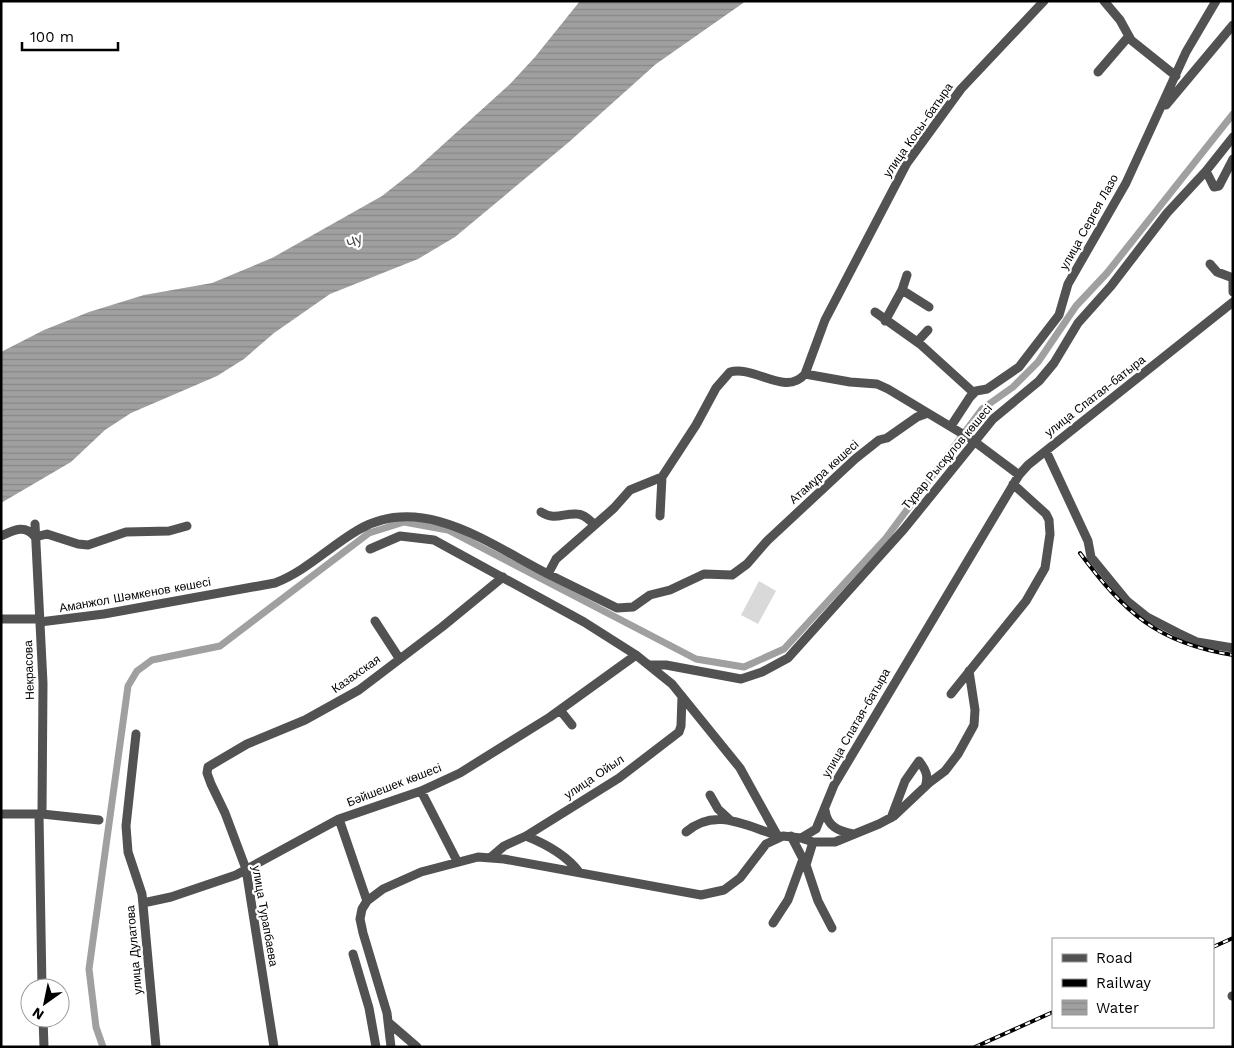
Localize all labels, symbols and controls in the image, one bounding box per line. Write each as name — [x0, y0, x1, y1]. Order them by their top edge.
scale bar — [22, 20, 119, 52]
text: 100 m — [30, 28, 74, 46]
street label: улица Косы-батыра — [880, 80, 956, 180]
street label: улица Сергея Лазо — [1057, 172, 1121, 272]
water label: Чу — [343, 230, 366, 252]
street label: улица Спатая-батыра — [1042, 352, 1148, 440]
street label: Тұрар Рысқұлов көшесі — [899, 402, 995, 512]
street label: Атамұра көшесі — [786, 437, 862, 507]
street label: Аманжол Шәмкенов көшесі — [58, 575, 212, 615]
street label: Некрасова — [21, 640, 37, 700]
street label: Казахская — [329, 652, 383, 696]
street label: улица Спатая-батыра — [819, 666, 893, 780]
street label: улица Ойыл — [562, 752, 626, 802]
street label: Бәйшешек көшесі — [345, 761, 443, 809]
street label: улица Турапбаева — [249, 864, 281, 968]
street label: улица Дулатова — [123, 904, 145, 995]
legend — [1052, 938, 1214, 1028]
text: Road — [1096, 949, 1133, 967]
text: Railway — [1096, 974, 1151, 992]
north arrow — [20, 978, 70, 1028]
text: Water — [1096, 999, 1139, 1017]
text: N — [29, 1004, 47, 1023]

